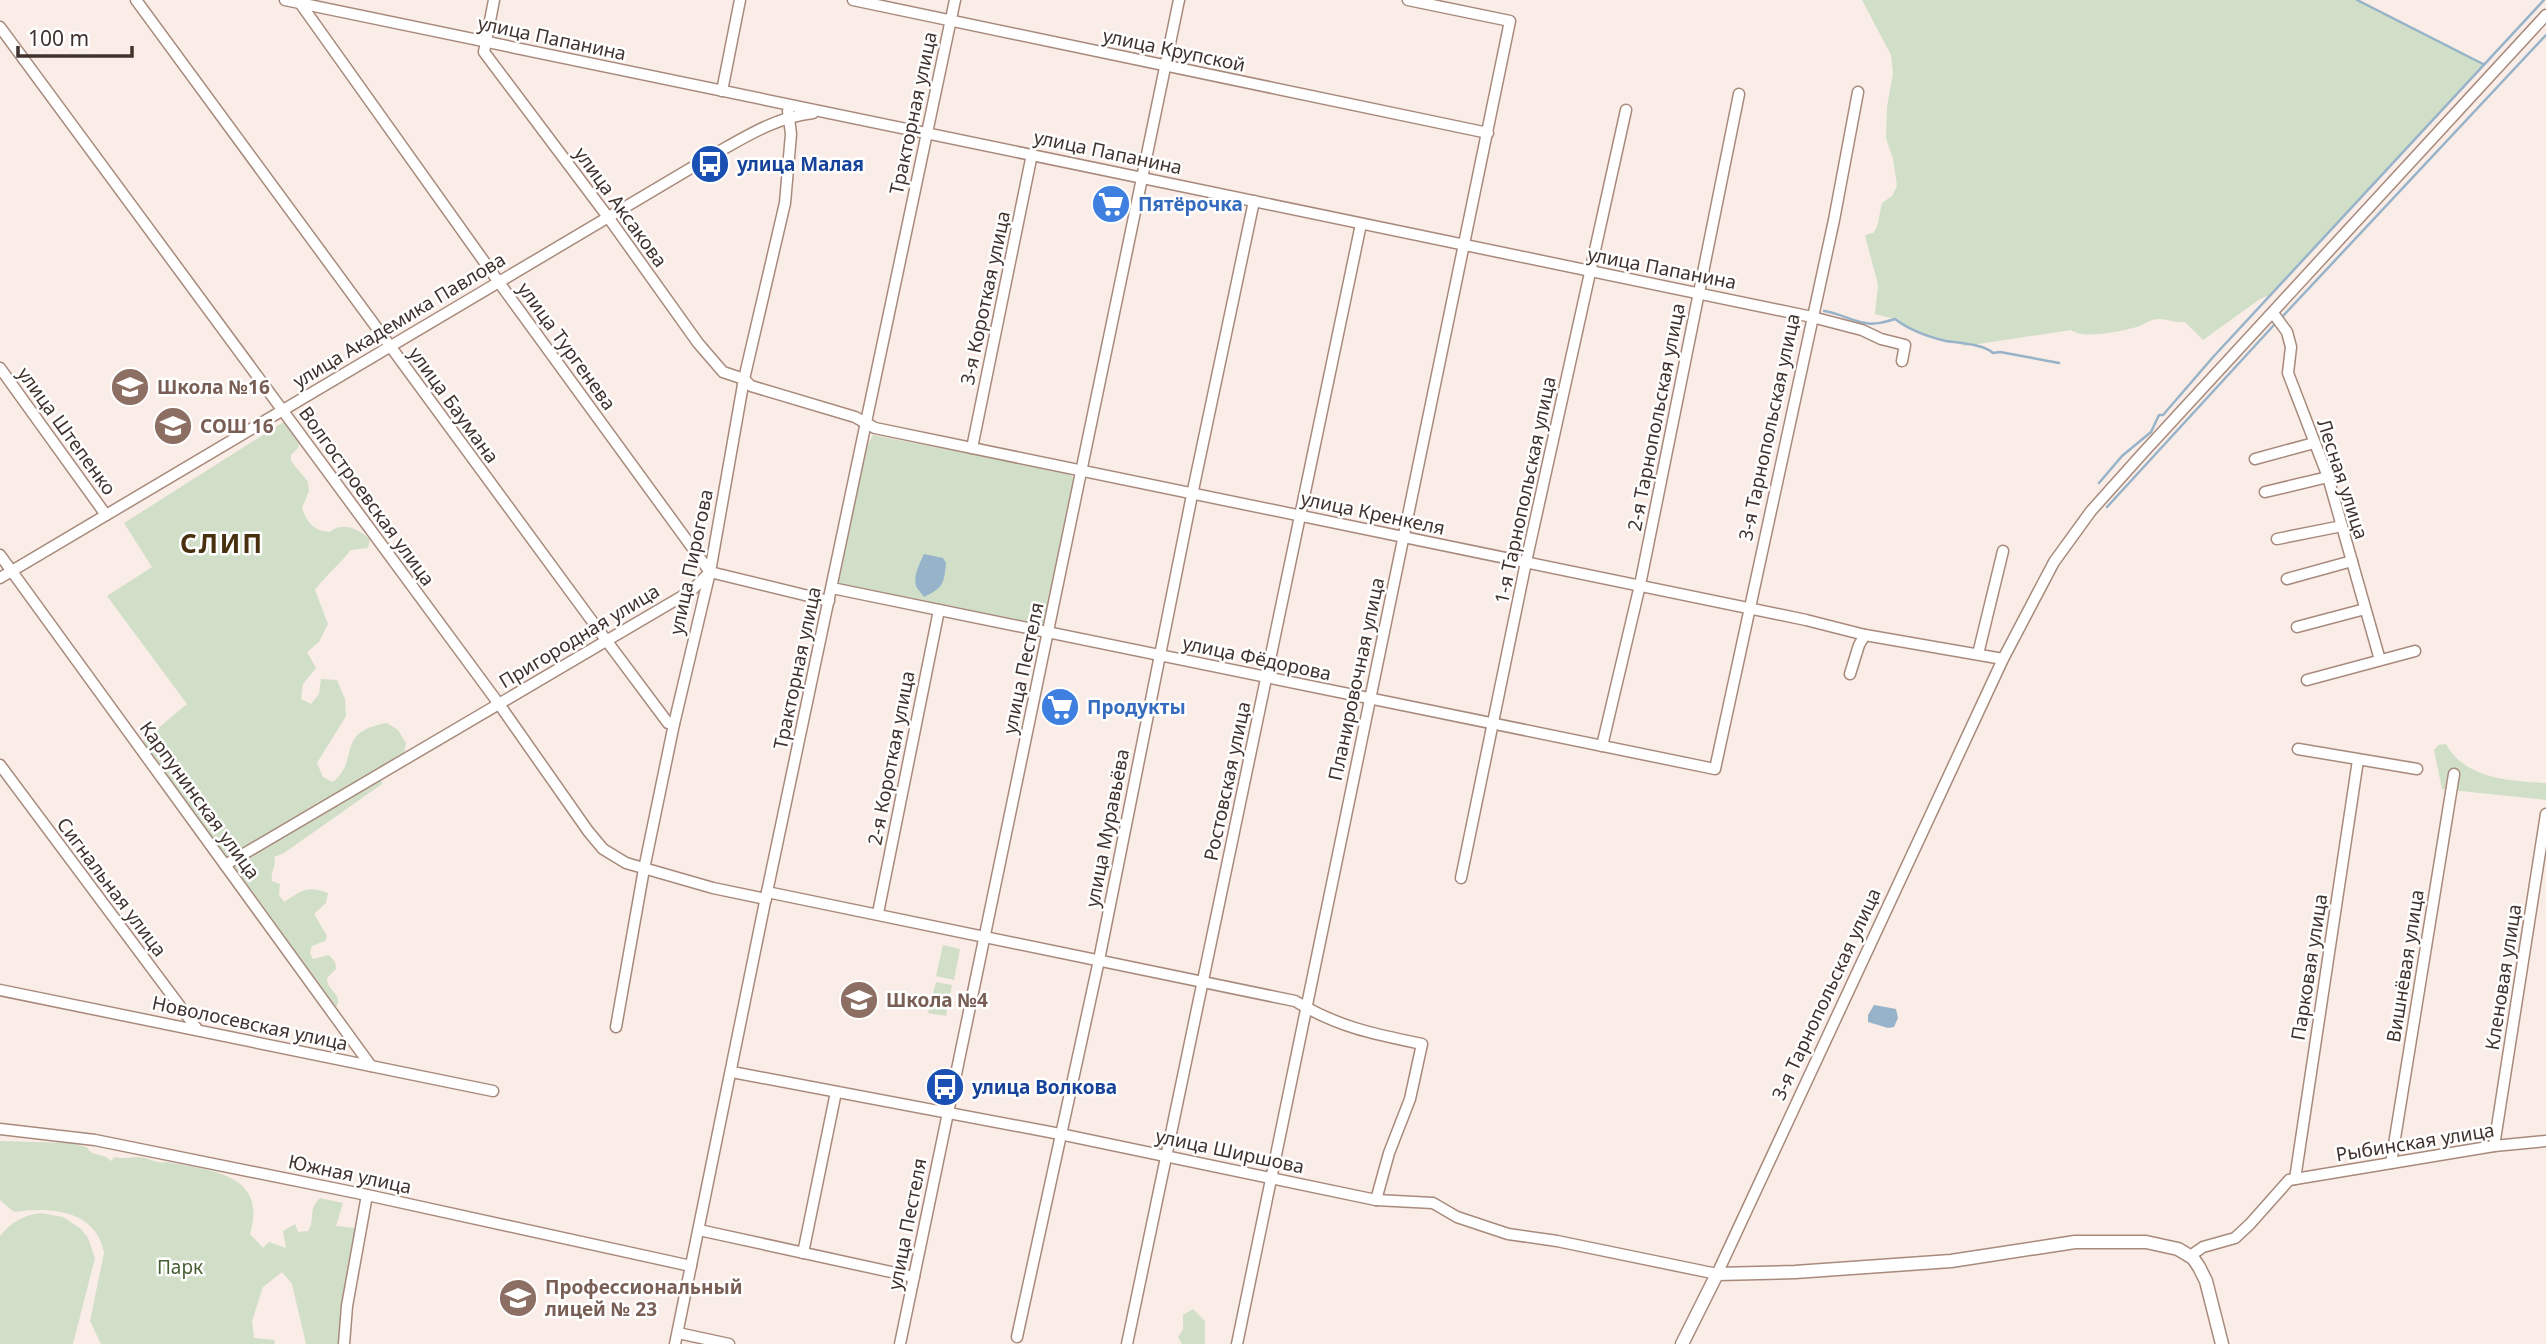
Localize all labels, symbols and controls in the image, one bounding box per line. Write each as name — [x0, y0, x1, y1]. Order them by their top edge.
street label: улица Папанина — [475, 10, 629, 66]
scale bar — [18, 14, 131, 58]
street label: улица Крупской — [1100, 22, 1248, 78]
text: 100 m — [28, 24, 89, 52]
street label: Тракторная улица — [883, 29, 943, 197]
street label: улица Папанина — [1031, 124, 1185, 180]
street label: улица Аксакова — [569, 142, 673, 272]
bus stop icon: улица Малая — [689, 143, 731, 185]
place label: улица Малая — [736, 151, 864, 177]
supermarket icon: Пятёрочка — [1090, 183, 1132, 225]
place label: Пятёрочка — [1138, 191, 1243, 217]
street label: 3-я Короткая улица — [954, 209, 1016, 387]
street label: улица Папанина — [1585, 241, 1739, 295]
street label: улица Академика Павлова — [288, 246, 510, 394]
street label: улица Тургенева — [512, 277, 622, 415]
street label: 2-я Тарнопольская улица — [1621, 301, 1691, 533]
street label: 3-я Тарнопольская улица — [1732, 311, 1806, 543]
street label: улица Баумана — [403, 342, 505, 468]
street label: улица Штепенко — [12, 362, 122, 500]
school or university icon: Школа №16 — [109, 366, 151, 408]
place label: Школа №16 — [157, 374, 270, 400]
street label: 1-я Тарнопольская улица — [1488, 374, 1562, 606]
street label: Волгостроевская улица — [293, 401, 441, 591]
school or university icon: СОШ 16 — [152, 405, 194, 447]
place label: СОШ 16 — [200, 413, 274, 439]
street label: Лесная улица — [2311, 415, 2375, 543]
street label: улица Кренкеля — [1299, 485, 1447, 541]
street label: улица Пирогова — [663, 487, 719, 637]
district label: СЛИП — [180, 525, 264, 561]
street label: Планировочная улица — [1322, 575, 1390, 783]
street label: Пригородная улица — [494, 578, 664, 694]
street label: Тракторная улица — [767, 584, 827, 752]
street label: улица Пестеля — [996, 600, 1050, 736]
street label: улица Фёдорова — [1180, 630, 1334, 686]
street label: 2-я Короткая улица — [861, 669, 921, 847]
supermarket icon: Продукты — [1039, 686, 1081, 728]
place label: Продукты — [1087, 694, 1186, 720]
street label: Ростовская улица — [1197, 699, 1257, 863]
street label: Карпунинская улица — [134, 716, 266, 884]
street label: улица Муравьёва — [1079, 747, 1135, 909]
street label: Сигнальная улица — [51, 812, 173, 962]
street label: 3-я Тарнопольская улица — [1765, 884, 1887, 1104]
street label: Вишнёвая улица — [2380, 888, 2430, 1044]
street label: Парковая улица — [2285, 892, 2333, 1042]
street label: Кленовая улица — [2479, 902, 2527, 1052]
school or university icon: Школа №4 — [838, 979, 880, 1021]
place label: Школа №4 — [886, 987, 988, 1013]
street label: Новолосевская улица — [150, 990, 350, 1056]
bus stop icon: улица Волкова — [924, 1066, 966, 1108]
place label: улица Волкова — [971, 1074, 1117, 1100]
street label: Рыбинская улица — [2334, 1117, 2496, 1167]
street label: улица Ширшова — [1153, 1123, 1307, 1179]
street label: Южная улица — [286, 1148, 414, 1200]
street label: улица Пестеля — [881, 1156, 933, 1292]
park label: Парк — [157, 1254, 203, 1280]
place label: Профессиональный лицей № 23 — [545, 1274, 743, 1322]
school or university icon: Профессиональный лицей № 23 — [497, 1277, 539, 1319]

